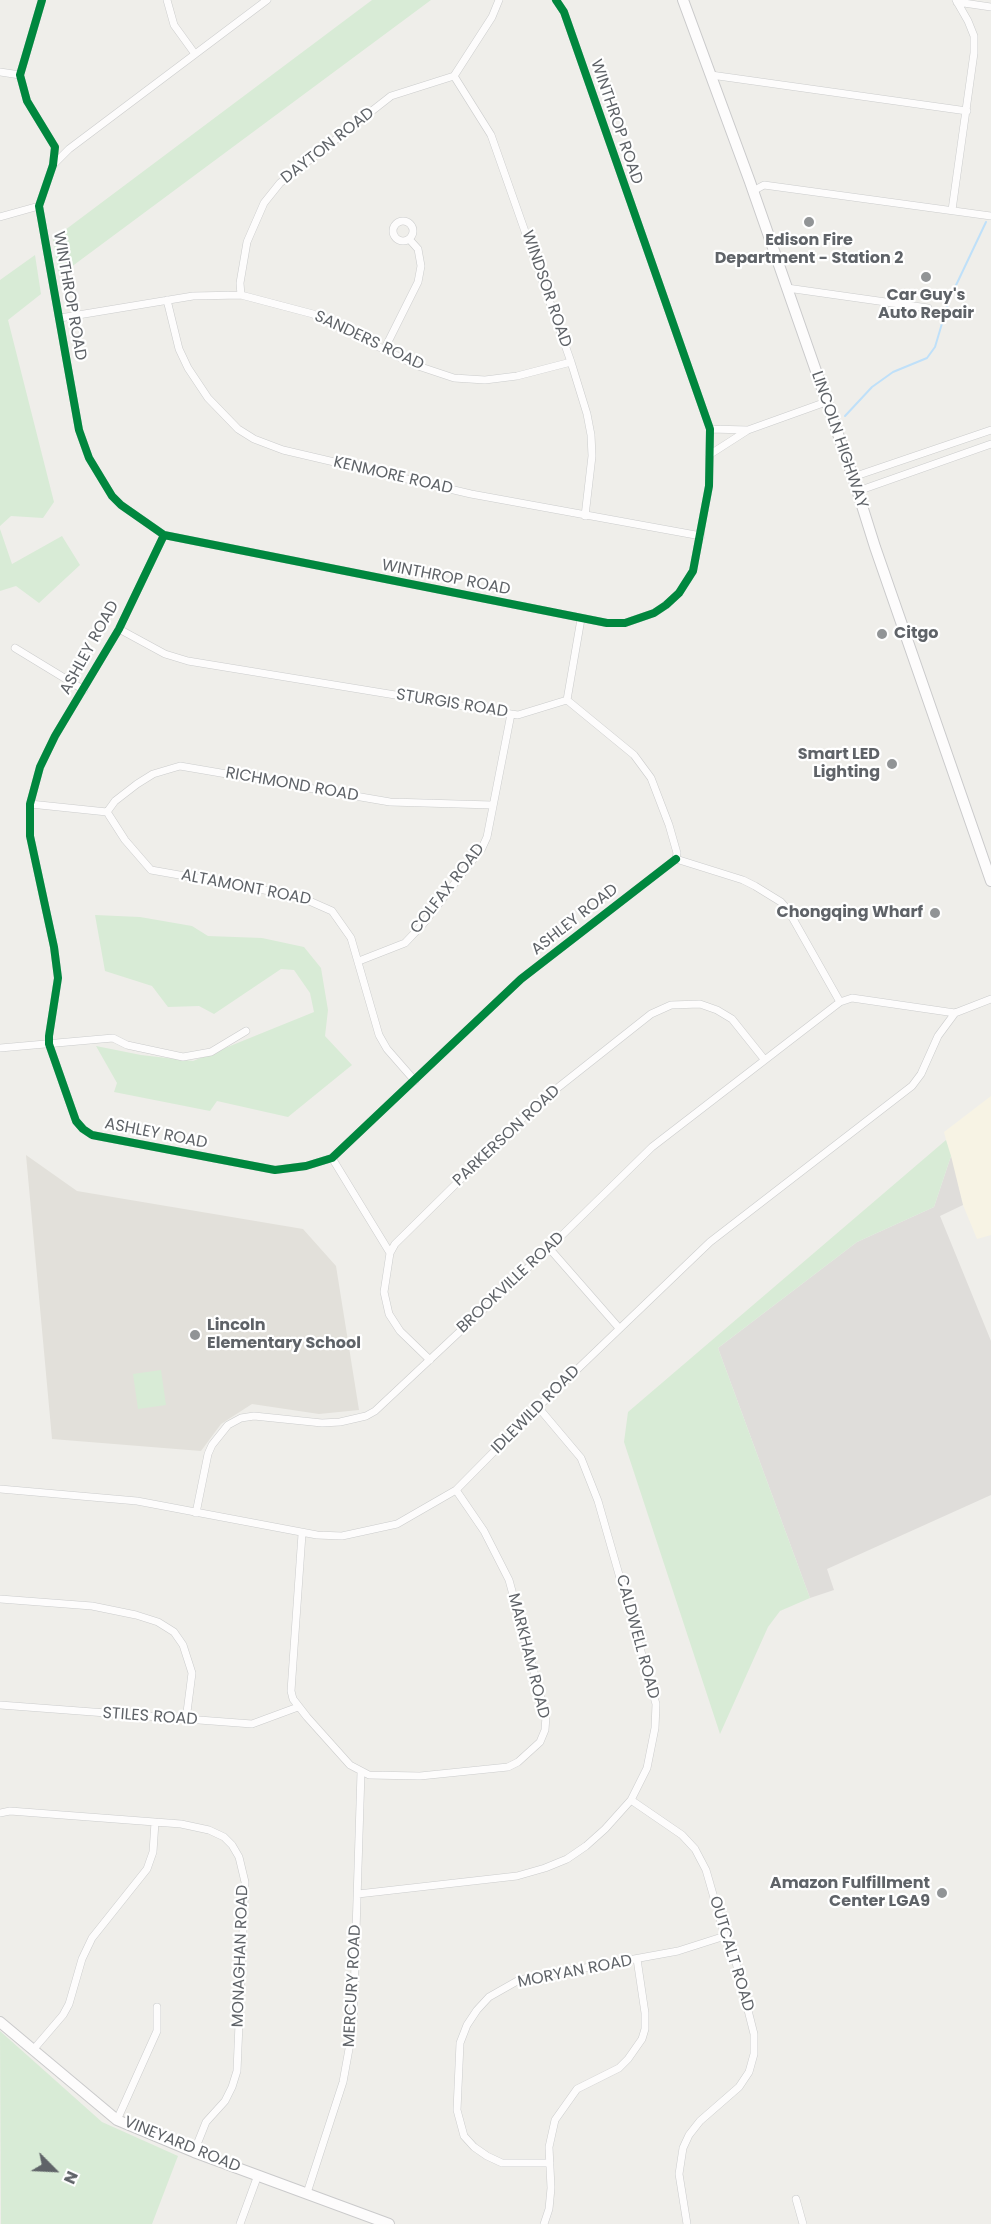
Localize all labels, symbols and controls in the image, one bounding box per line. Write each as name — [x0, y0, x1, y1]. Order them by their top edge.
street label: WINTHROP ROAD — [586, 57, 646, 187]
street label: DAYTON ROAD — [278, 104, 378, 188]
marker: Edison Fire Department - Station 2 — [802, 215, 816, 229]
street label: WINDSOR ROAD — [517, 228, 575, 350]
street label: WINTHROP ROAD — [48, 230, 90, 362]
place label: Edison Fire Department - Station 2 — [715, 231, 903, 269]
marker: Car Guy's Auto Repair — [919, 270, 933, 284]
place label: Car Guy's Auto Repair — [878, 286, 974, 324]
street label: SANDERS ROAD — [311, 307, 427, 375]
street label: LINCOLN HIGHWAY — [807, 369, 871, 511]
street label: KENMORE ROAD — [331, 453, 455, 499]
street label: WINTHROP ROAD — [380, 556, 512, 600]
street label: ASHLEY ROAD — [56, 598, 124, 698]
place label: Citgo — [894, 624, 938, 644]
marker: Citgo — [875, 627, 889, 641]
street label: STURGIS ROAD — [395, 686, 509, 722]
place label: Smart LED Lighting — [798, 745, 880, 783]
marker: Smart LED Lighting — [885, 757, 899, 771]
street label: RICHMOND ROAD — [224, 764, 360, 806]
street label: COLFAX ROAD — [407, 840, 489, 938]
street label: ALTAMONT ROAD — [179, 866, 313, 910]
street label: ASHLEY ROAD — [528, 880, 622, 960]
place label: Chongqing Wharf — [776, 903, 923, 923]
marker: Chongqing Wharf — [928, 906, 942, 920]
street label: PARKERSON ROAD — [450, 1082, 564, 1190]
street label: ASHLEY ROAD — [103, 1115, 209, 1153]
street label: BROOKVILLE ROAD — [453, 1228, 569, 1338]
place label: Lincoln Elementary School — [207, 1316, 361, 1354]
marker: Lincoln Elementary School — [188, 1328, 202, 1342]
street label: IDLEWILD ROAD — [488, 1362, 584, 1458]
street label: CALDWELL ROAD — [611, 1573, 663, 1701]
street label: MARKHAM ROAD — [503, 1591, 553, 1721]
street label: STILES ROAD — [102, 1704, 198, 1730]
place label: Amazon Fulfillment Center LGA9 — [770, 1874, 930, 1912]
street label: MONAGHAN ROAD — [229, 1884, 253, 2028]
marker: Amazon Fulfillment Center LGA9 — [935, 1886, 949, 1900]
street label: OUTCALT ROAD — [704, 1894, 758, 2014]
street label: MERCURY ROAD — [340, 1924, 366, 2048]
street label: MORYAN ROAD — [516, 1951, 634, 1993]
street label: VINEYARD ROAD — [121, 2113, 243, 2177]
north arrow — [24, 2140, 84, 2200]
text: N — [58, 2167, 84, 2188]

